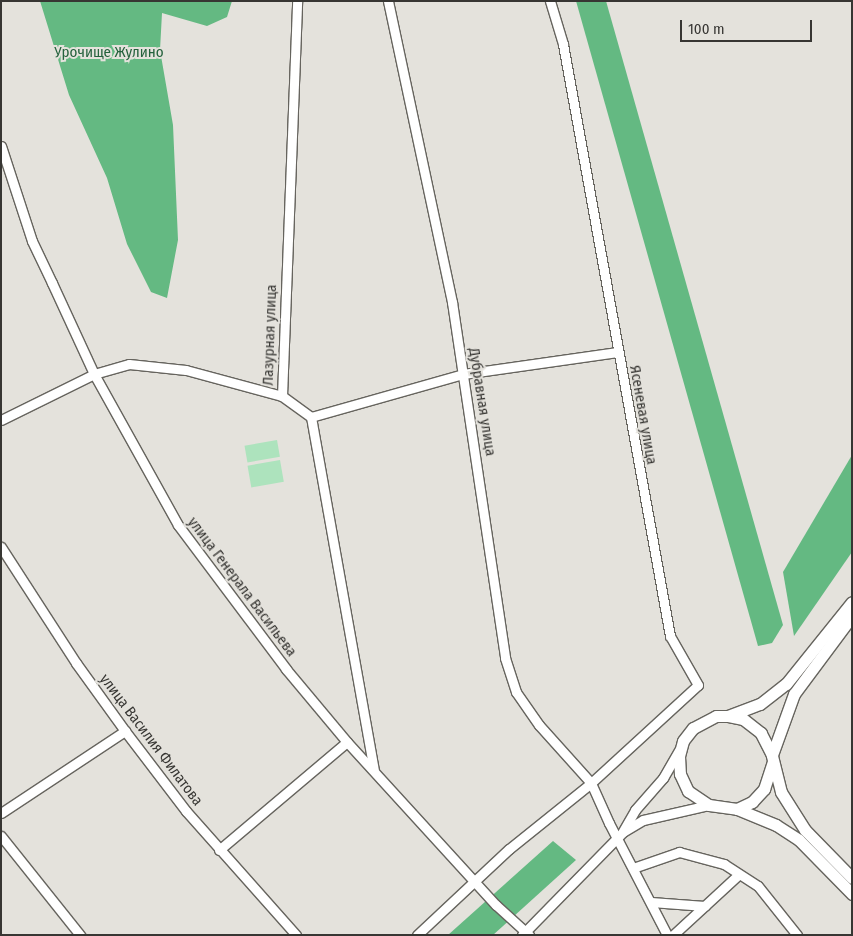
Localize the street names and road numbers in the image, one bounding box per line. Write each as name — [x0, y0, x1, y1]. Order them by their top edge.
street label: Лазурная улица — [259, 284, 281, 386]
street label: Дубравная улица — [465, 347, 499, 457]
street label: Ясеневая улица — [625, 364, 661, 466]
street label: улица Генерала Васильева — [184, 514, 300, 660]
street label: улица Василия Филатова — [96, 671, 206, 809]

